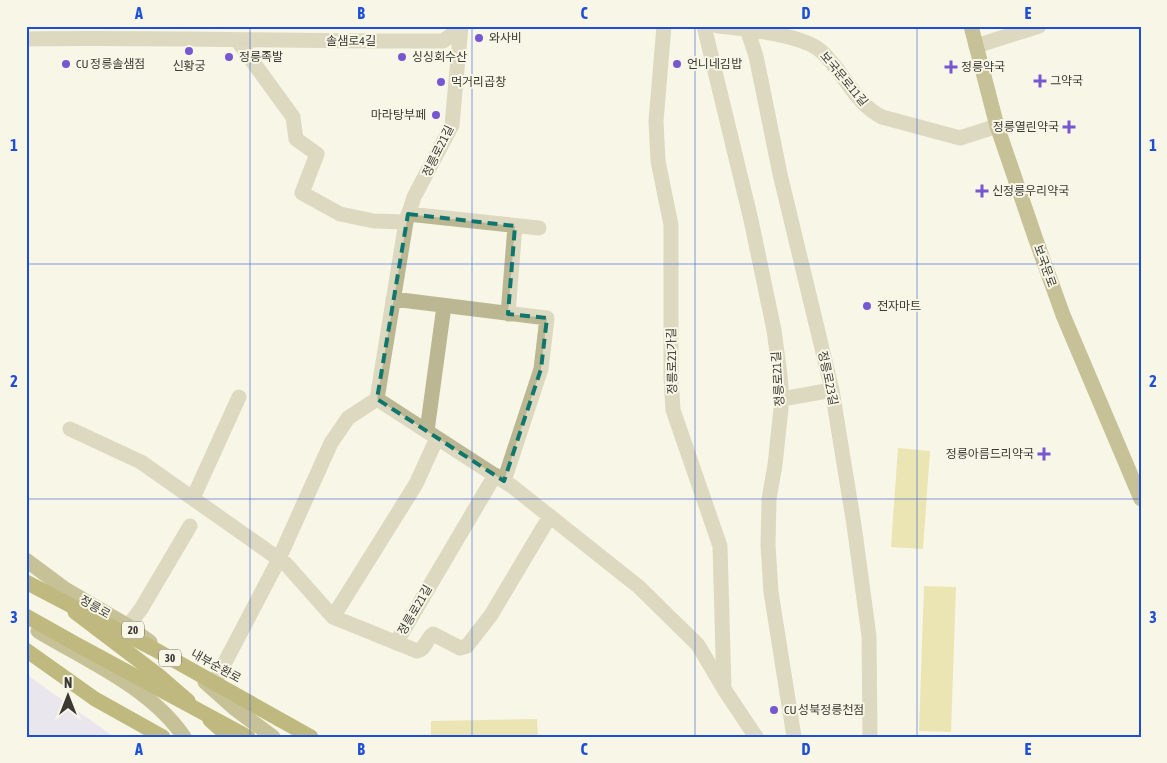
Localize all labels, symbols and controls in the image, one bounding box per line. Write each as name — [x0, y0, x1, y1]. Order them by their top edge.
text: A — [134, 4, 143, 22]
text: B — [357, 4, 365, 22]
text: C — [580, 4, 588, 22]
text: D — [802, 4, 811, 22]
text: E — [1025, 4, 1032, 22]
place label: 와사비 — [489, 31, 522, 45]
marker: 와사비 — [473, 32, 485, 44]
street label: 솔샘로4길 — [326, 34, 376, 48]
marker: 신황궁 — [183, 45, 195, 57]
street label: 보국문로11길 — [817, 49, 871, 109]
place label: 정릉족발 — [239, 50, 283, 64]
place label: 싱싱회수산 — [412, 50, 467, 64]
marker: 정릉족발 — [223, 51, 235, 63]
marker: 싱싱회수산 — [396, 51, 408, 63]
place label: CU 정릉솔샘점 — [76, 57, 145, 71]
place label: 언니네김밥 — [687, 57, 742, 71]
marker: CU 정릉솔샘점 — [60, 58, 72, 70]
marker: 언니네김밥 — [671, 58, 683, 70]
place label: 신황궁 — [172, 59, 206, 73]
place label: 정릉약국 — [961, 60, 1005, 74]
marker: 정릉약국 — [945, 61, 957, 73]
place label: 그약국 — [1050, 74, 1083, 88]
place label: 먹거리곱창 — [451, 75, 506, 89]
marker: 그약국 — [1034, 75, 1046, 87]
marker: 먹거리곱창 — [435, 76, 447, 88]
place label: 마라탕부페 — [371, 108, 426, 122]
marker: 마라탕부페 — [430, 109, 442, 121]
place label: 정릉열린약국 — [993, 120, 1059, 134]
marker: 정릉열린약국 — [1063, 121, 1075, 133]
street label: 정릉로21길 — [420, 123, 456, 179]
text: 1 — [10, 136, 18, 154]
text: 1 — [1149, 136, 1157, 154]
place label: 신정릉우리약국 — [992, 184, 1069, 198]
marker: 신정릉우리약국 — [976, 185, 988, 197]
street label: 보국문로 — [1031, 243, 1059, 289]
place label: 전자마트 — [877, 299, 921, 313]
marker: 전자마트 — [861, 300, 873, 312]
street label: 정릉로21가길 — [664, 328, 680, 394]
street label: 정릉로23길 — [815, 349, 841, 407]
street label: 정릉로21길 — [769, 351, 787, 407]
text: 2 — [10, 372, 18, 390]
text: 2 — [1149, 372, 1157, 390]
place label: 정릉아름드리약국 — [946, 447, 1034, 461]
marker: 정릉아름드리약국 — [1038, 448, 1050, 460]
street label: 정릉로21길 — [395, 582, 435, 638]
street label: 정릉로 — [77, 593, 113, 621]
text: 3 — [10, 608, 18, 626]
text: 3 — [1149, 608, 1157, 626]
road number: 20 — [122, 622, 144, 638]
street label: 내부순환로 — [188, 646, 244, 686]
road number: 30 — [159, 650, 181, 666]
north arrow — [42, 670, 92, 720]
text: N — [64, 675, 72, 691]
place label: CU 성북정릉천점 — [784, 703, 864, 717]
marker: CU 성북정릉천점 — [768, 704, 780, 716]
text: A — [134, 740, 143, 758]
text: B — [357, 740, 365, 758]
text: C — [580, 740, 588, 758]
text: D — [802, 740, 811, 758]
text: E — [1025, 740, 1032, 758]

